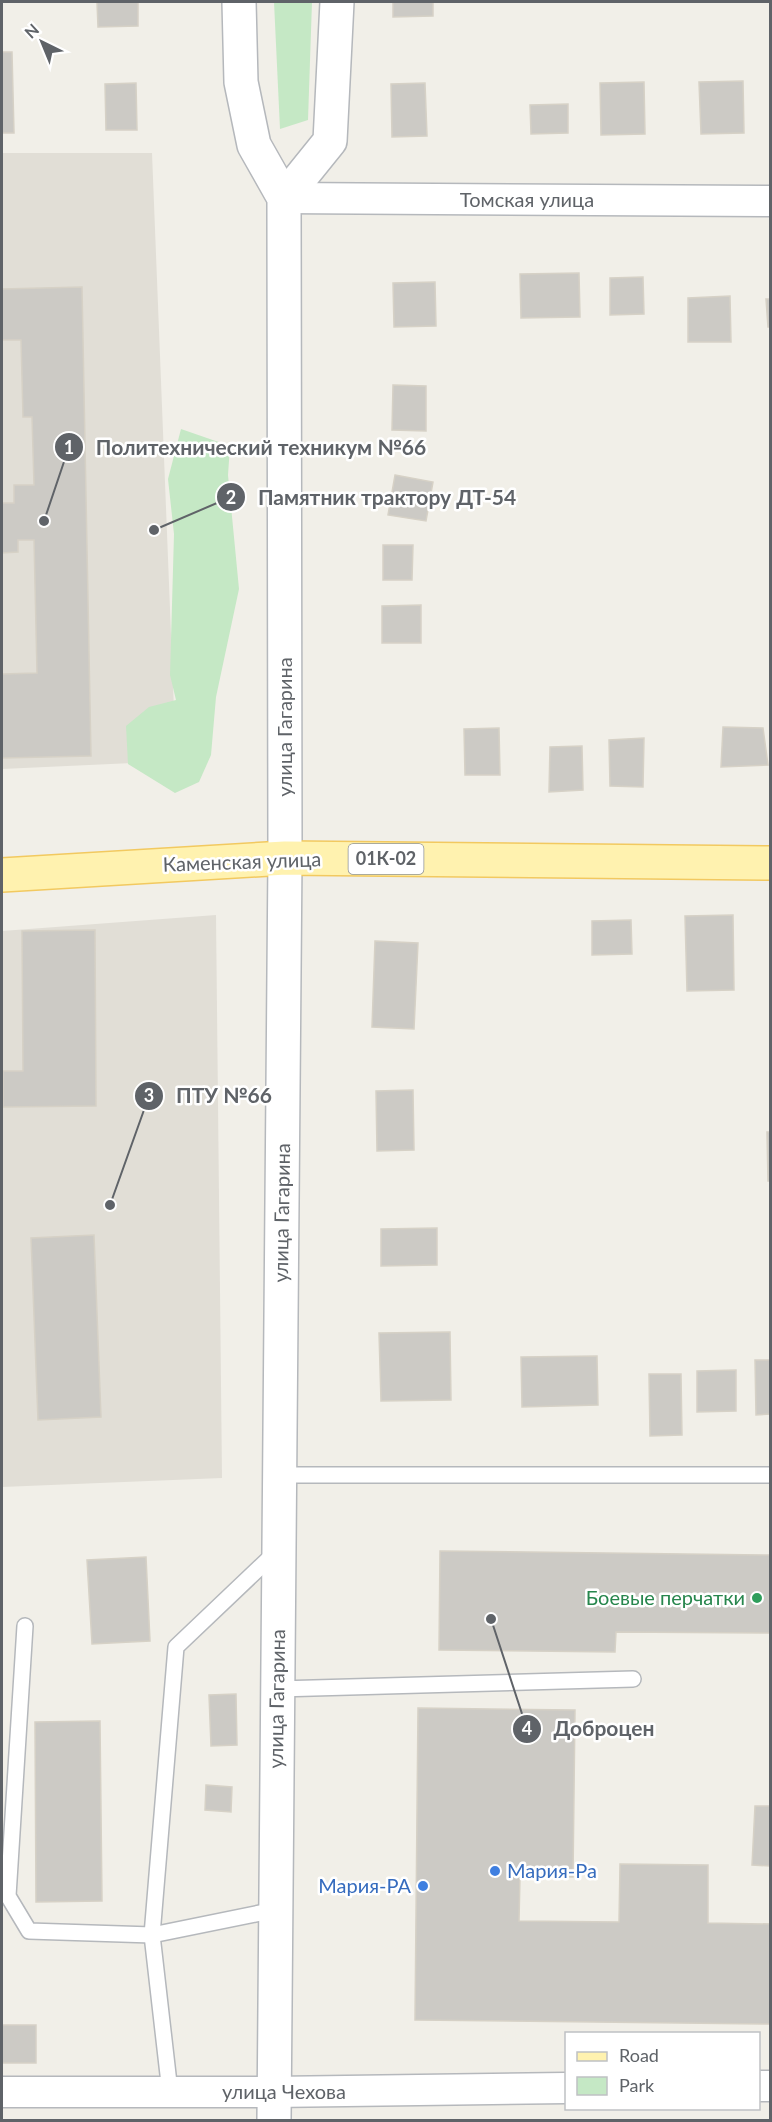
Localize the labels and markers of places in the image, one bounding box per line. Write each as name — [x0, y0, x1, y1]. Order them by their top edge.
callout: Политехнический техникум №66 — [54, 428, 438, 467]
callout: Памятник трактору ДТ-54 — [216, 478, 528, 517]
callout: ПТУ №66 — [134, 1077, 284, 1116]
place label: Боевые перчатки — [586, 1585, 745, 1609]
marker: Боевые перчатки — [750, 1591, 764, 1605]
callout: Доброцен — [512, 1709, 667, 1748]
place label: Мария-Ра — [507, 1858, 597, 1882]
marker: Мария-Ра — [488, 1864, 502, 1878]
place label: Мария-РА — [318, 1873, 411, 1897]
marker: Мария-РА — [416, 1879, 430, 1893]

